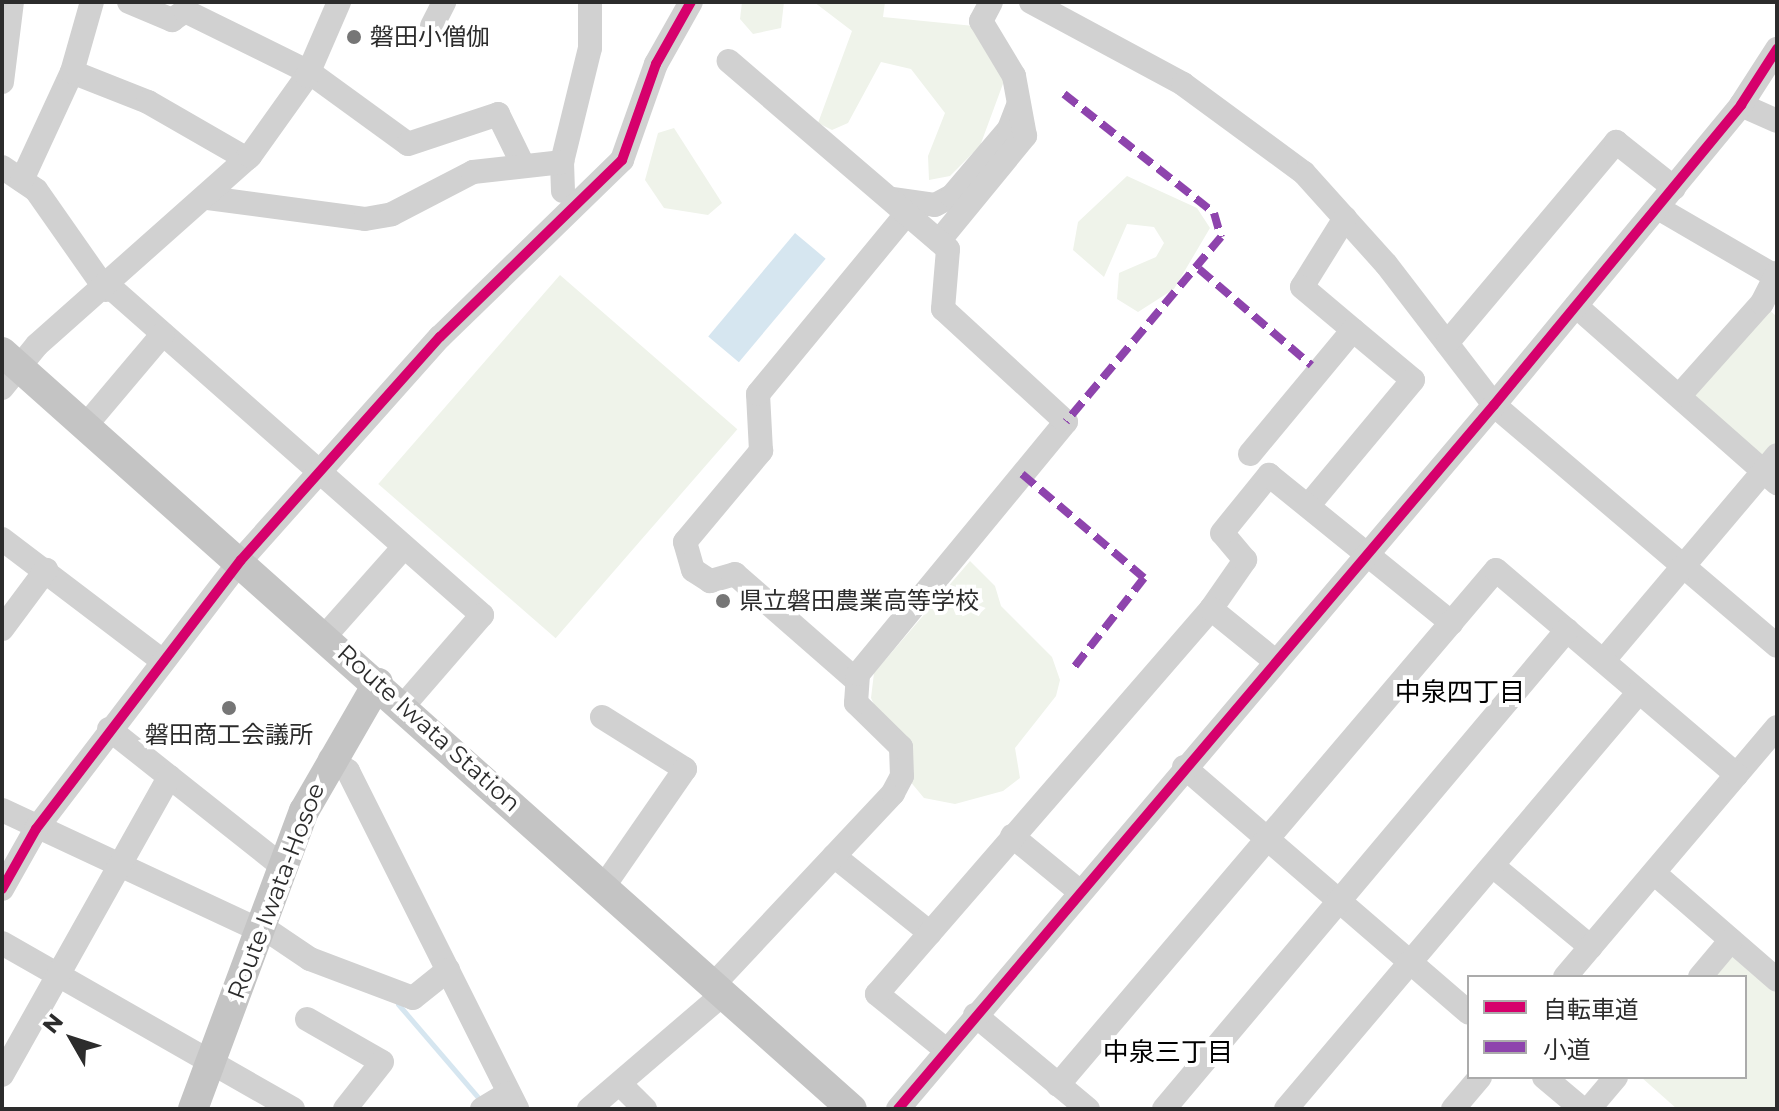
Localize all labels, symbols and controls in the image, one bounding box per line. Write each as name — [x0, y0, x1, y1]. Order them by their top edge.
place label: 磐田小僧伽 — [370, 23, 490, 51]
marker: 磐田小僧伽 — [345, 28, 363, 46]
place label: 県立磐田農業高等学校 — [739, 587, 979, 615]
marker: 県立磐田農業高等学校 — [714, 592, 732, 610]
street label: Route Iwata Station — [332, 638, 526, 818]
district label: 中泉四丁目 — [1395, 677, 1525, 709]
marker: 磐田商工会議所 — [220, 699, 238, 717]
place label: 磐田商工会議所 — [145, 721, 313, 749]
street label: Route Iwata-Hosoe — [222, 779, 330, 1003]
legend — [1467, 975, 1747, 1079]
text: 自転車道 — [1543, 995, 1639, 1024]
north arrow — [32, 999, 112, 1079]
text: N — [37, 1008, 69, 1039]
text: 小道 — [1543, 1035, 1591, 1064]
district label: 中泉三丁目 — [1103, 1037, 1233, 1069]

